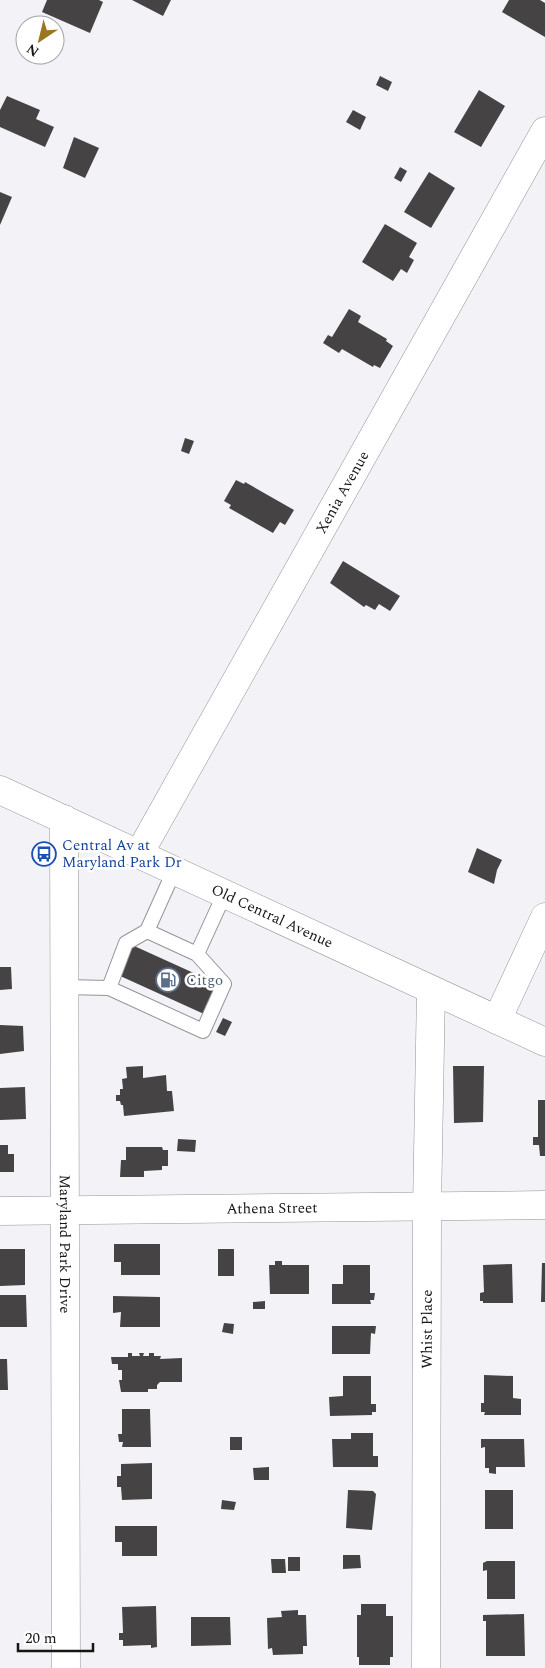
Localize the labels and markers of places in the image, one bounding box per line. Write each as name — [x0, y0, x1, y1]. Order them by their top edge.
place label: Central Av at Maryland Park Dr — [62, 834, 182, 874]
bus stop icon: Central Av at Maryland Park Dr — [31, 841, 57, 867]
fuel station icon: Citgo — [155, 967, 181, 993]
place label: Citgo — [186, 969, 223, 992]

